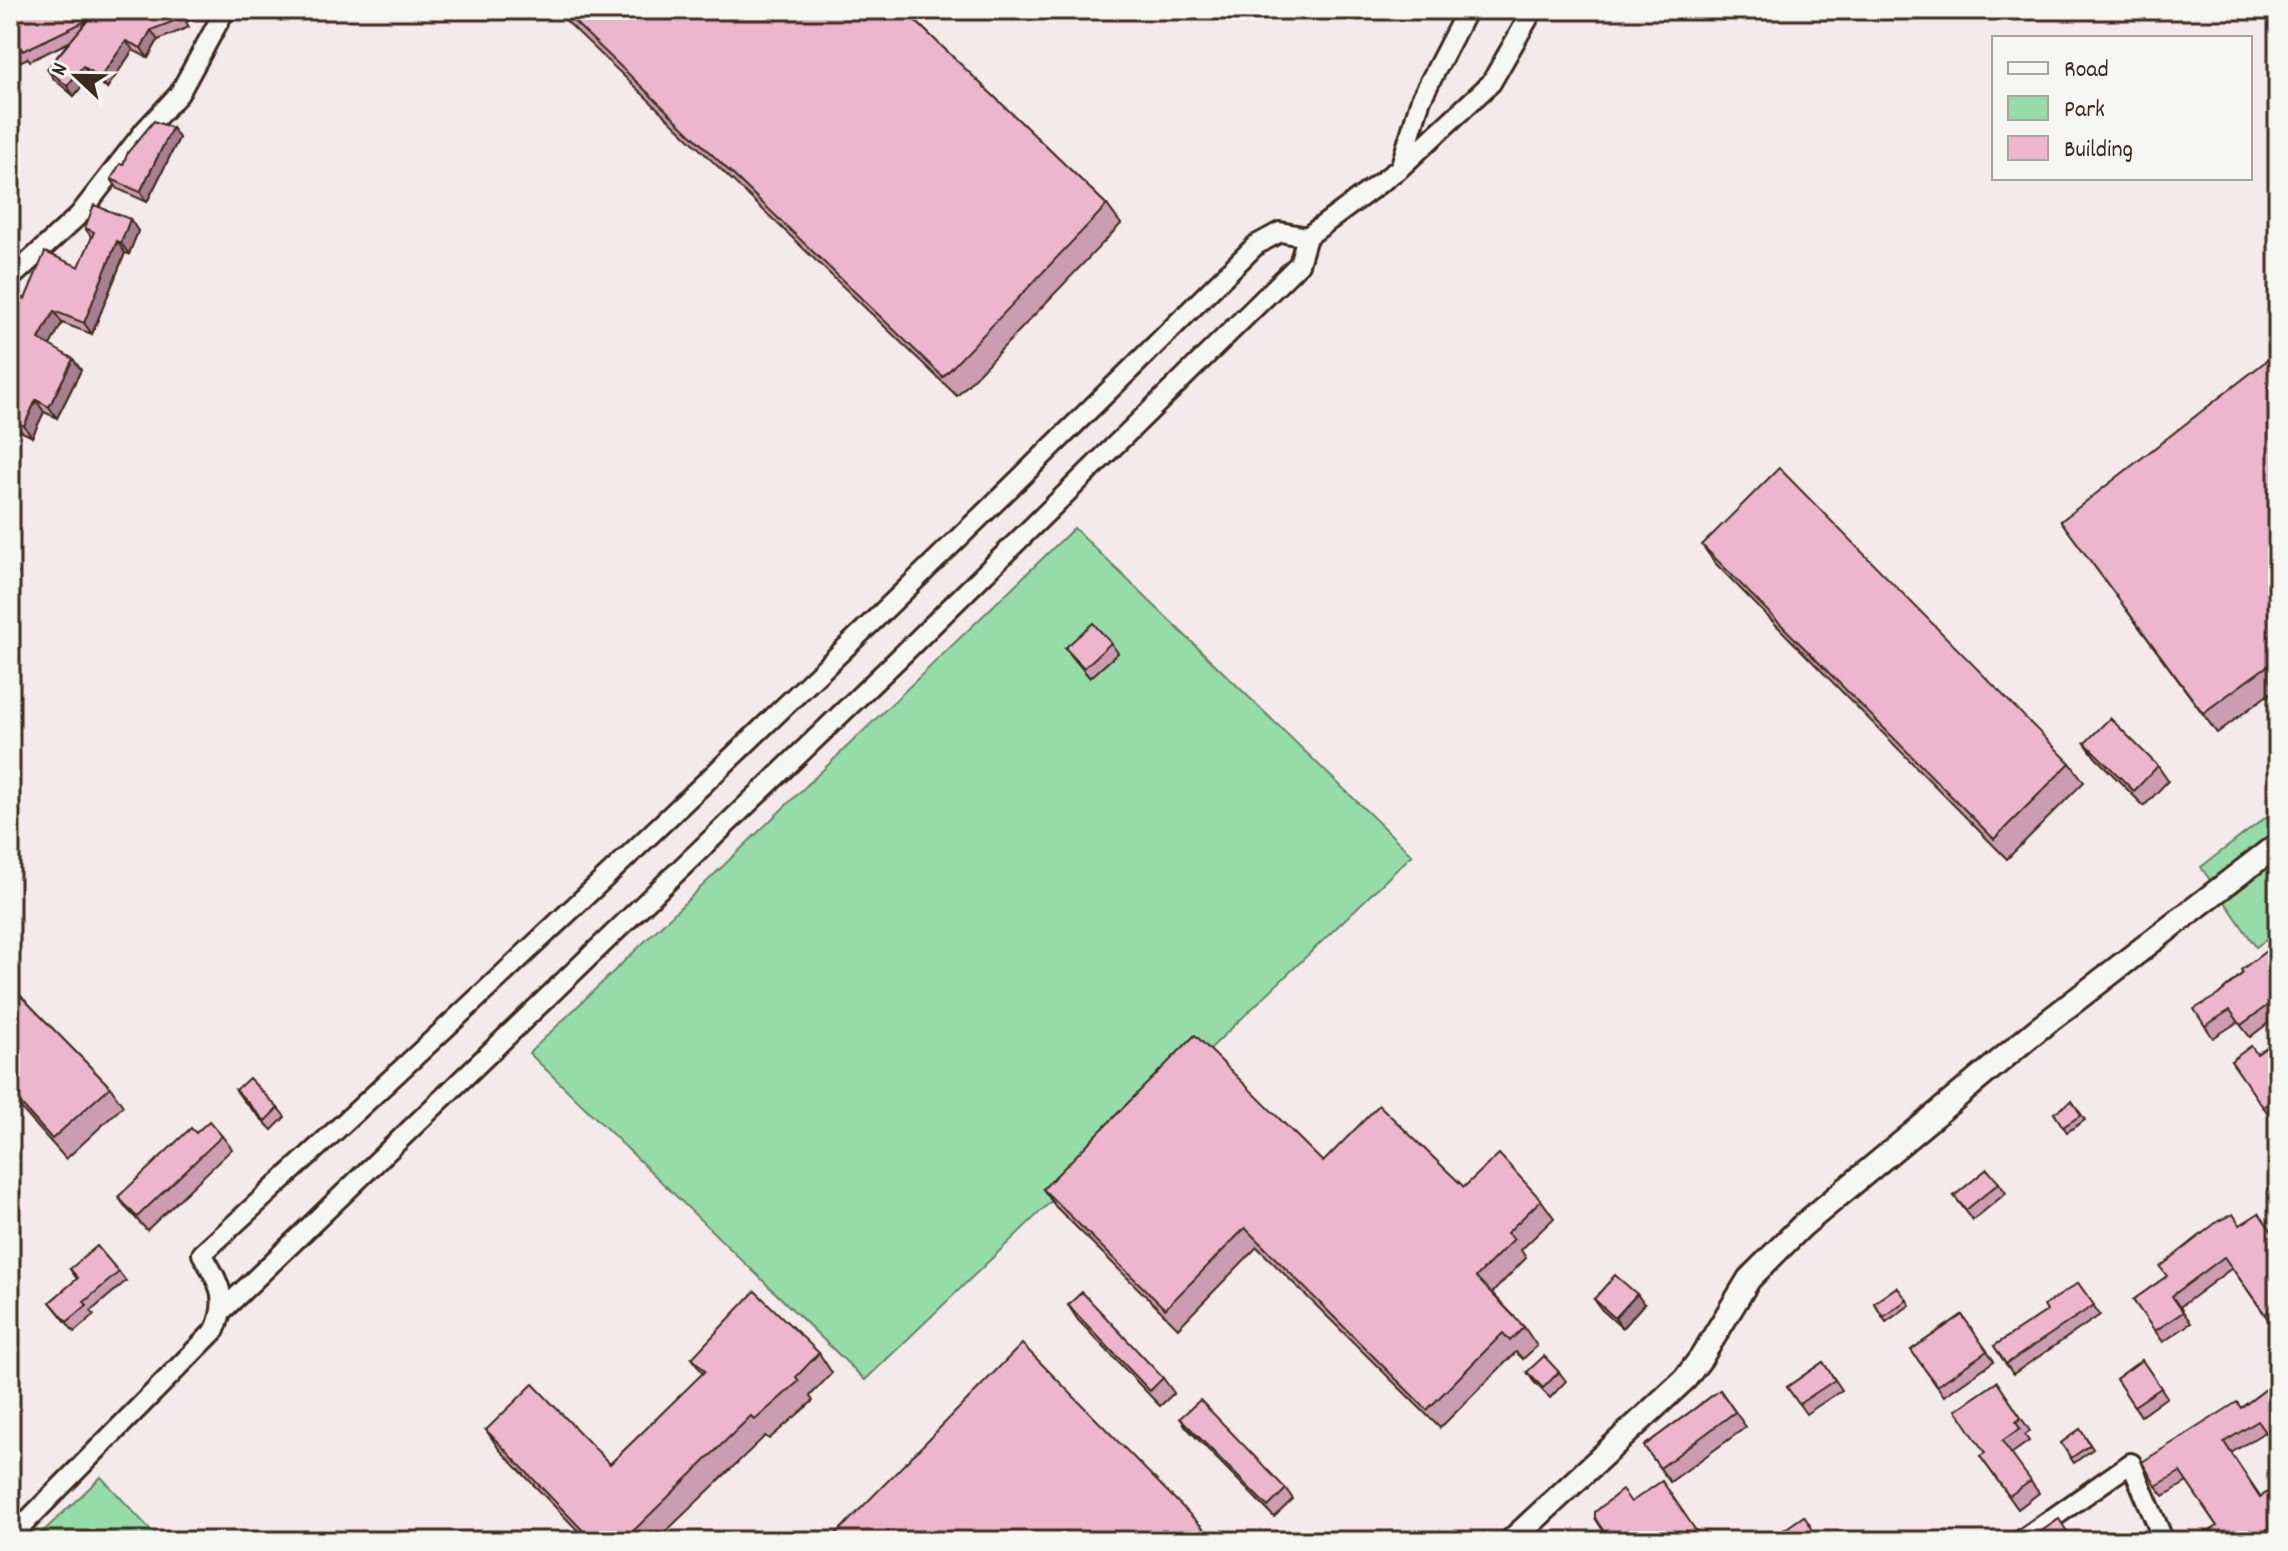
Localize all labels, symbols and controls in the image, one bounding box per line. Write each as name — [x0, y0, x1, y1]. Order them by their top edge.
north arrow — [36, 36, 116, 116]
legend — [1992, 36, 2252, 180]
text: Road — [2064, 54, 2109, 88]
text: N — [44, 59, 77, 81]
text: Park — [2064, 94, 2105, 128]
text: Building — [2064, 134, 2133, 168]

